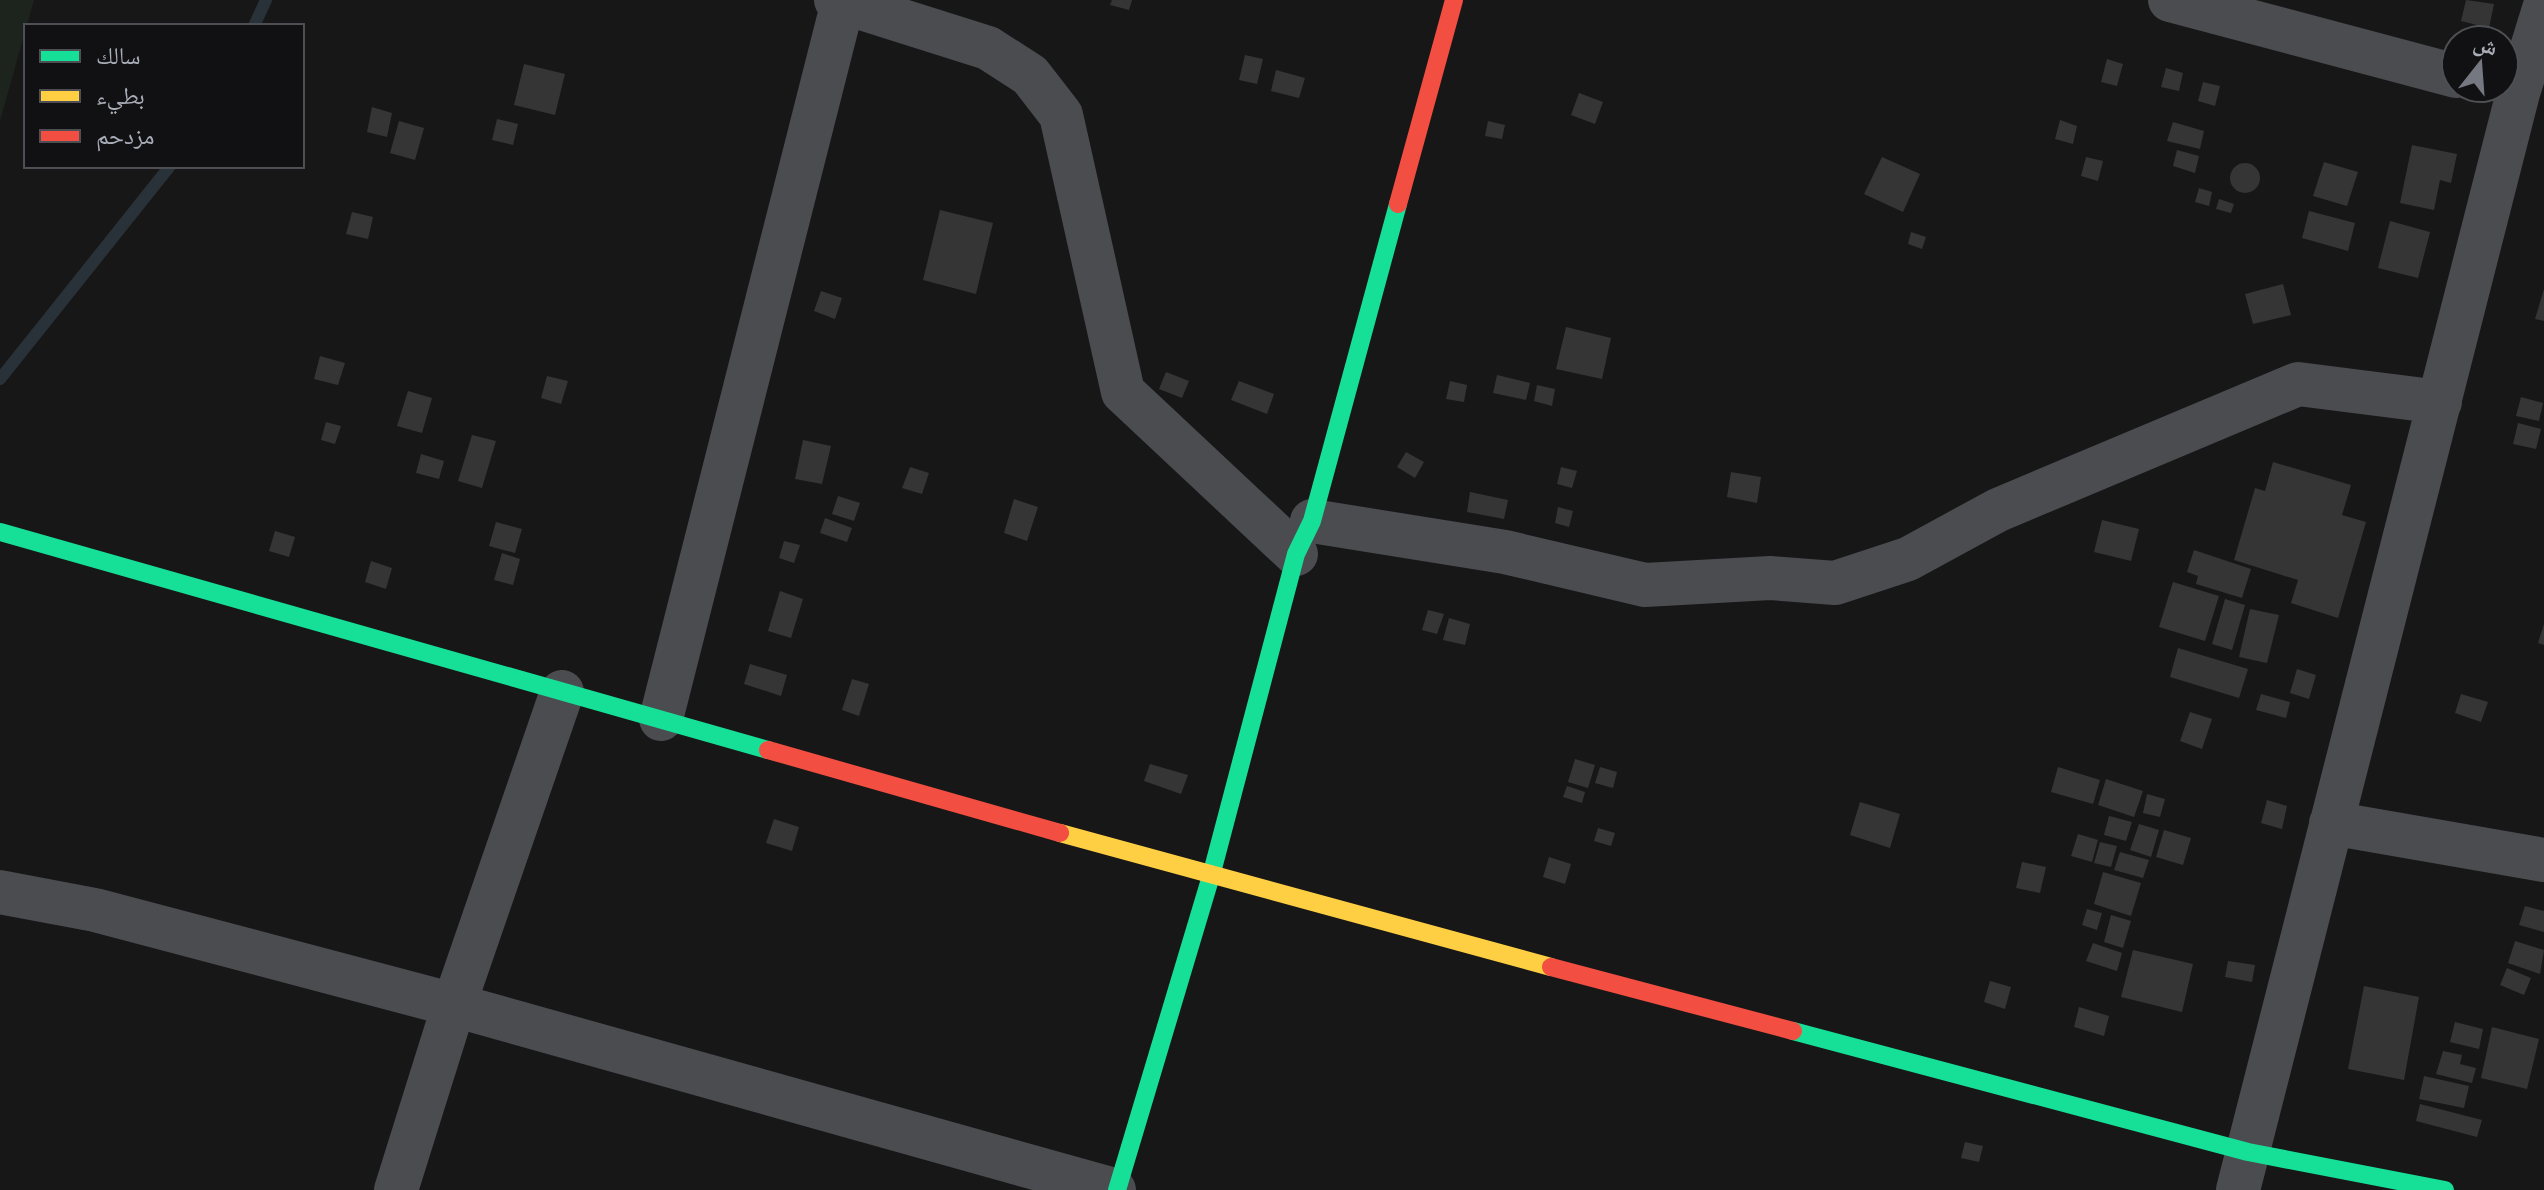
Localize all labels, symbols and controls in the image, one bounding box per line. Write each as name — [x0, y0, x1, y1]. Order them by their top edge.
legend — [24, 24, 304, 168]
north arrow — [2440, 24, 2520, 104]
text: ش — [2470, 27, 2501, 63]
text: سالك — [96, 39, 141, 71]
text: بطيء — [96, 79, 145, 115]
text: مزدحم — [96, 119, 155, 152]

